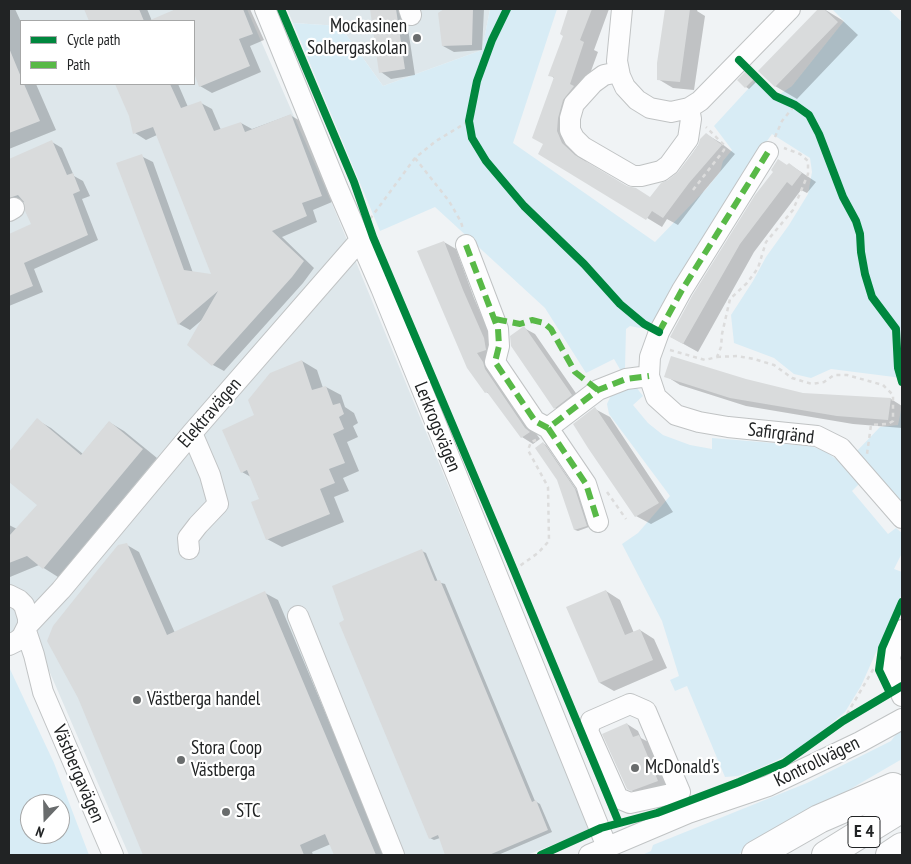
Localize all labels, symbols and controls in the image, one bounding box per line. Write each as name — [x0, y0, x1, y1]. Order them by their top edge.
place label: Mockasinen Solbergaskolan — [307, 16, 407, 60]
legend — [20, 20, 195, 85]
text: Cycle path — [67, 30, 120, 49]
marker: Mockasinen Solbergaskolan — [411, 32, 423, 44]
text: Path — [67, 55, 90, 74]
street label: Elektravägen — [173, 373, 247, 453]
street label: Lerkrogsvägen — [409, 379, 465, 475]
street label: Safirgränd — [746, 419, 816, 449]
place label: Västberga handel — [147, 689, 260, 711]
marker: Västberga handel — [131, 694, 143, 706]
street label: Västbergavägen — [47, 722, 109, 826]
street label: Kontrollvägen — [771, 732, 863, 792]
place label: Stora Coop Västberga — [191, 738, 262, 782]
marker: Stora Coop Västberga — [175, 754, 187, 766]
place label: McDonald's — [645, 757, 720, 779]
marker: McDonald's — [629, 762, 641, 774]
north arrow — [20, 794, 70, 844]
place label: STC — [236, 801, 261, 823]
marker: STC — [220, 806, 232, 818]
road number: E 4 — [848, 816, 880, 848]
text: N — [33, 822, 47, 842]

